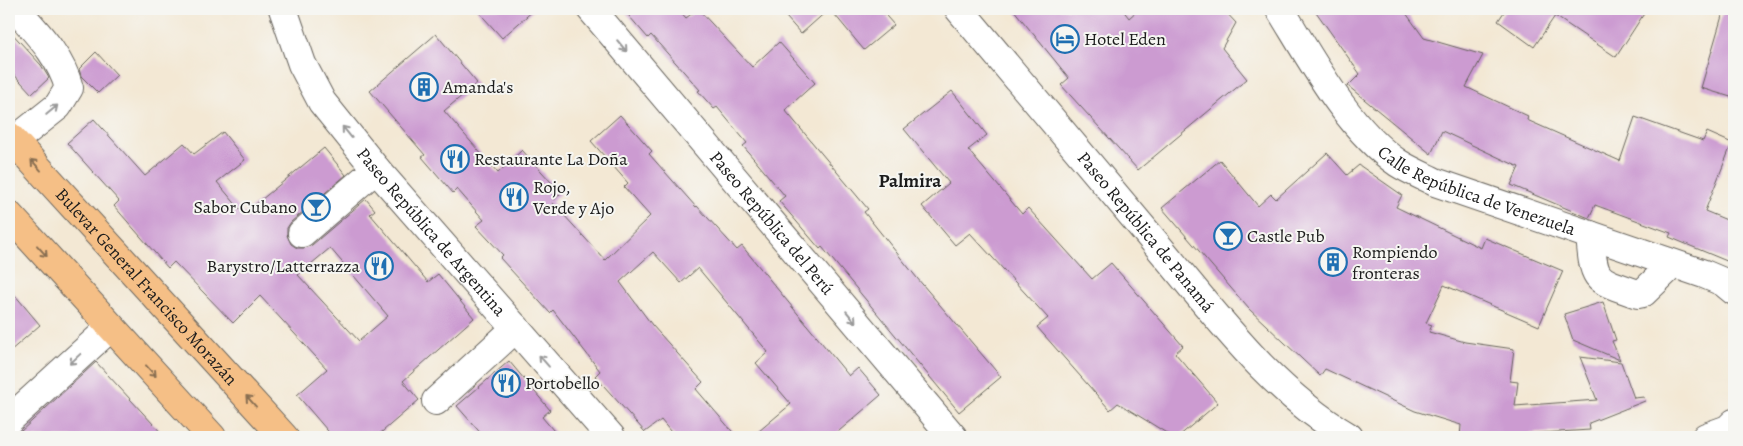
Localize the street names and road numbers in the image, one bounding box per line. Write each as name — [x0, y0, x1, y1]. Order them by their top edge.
street label: Calle República de Venezuela — [1373, 140, 1579, 241]
street label: Paseo República de Argentina — [351, 142, 512, 322]
street label: Paseo República del Perú — [704, 146, 840, 300]
street label: Paseo República de Panamá — [1072, 146, 1220, 318]
street label: Bulevar General Francisco Morazán — [50, 183, 243, 391]

